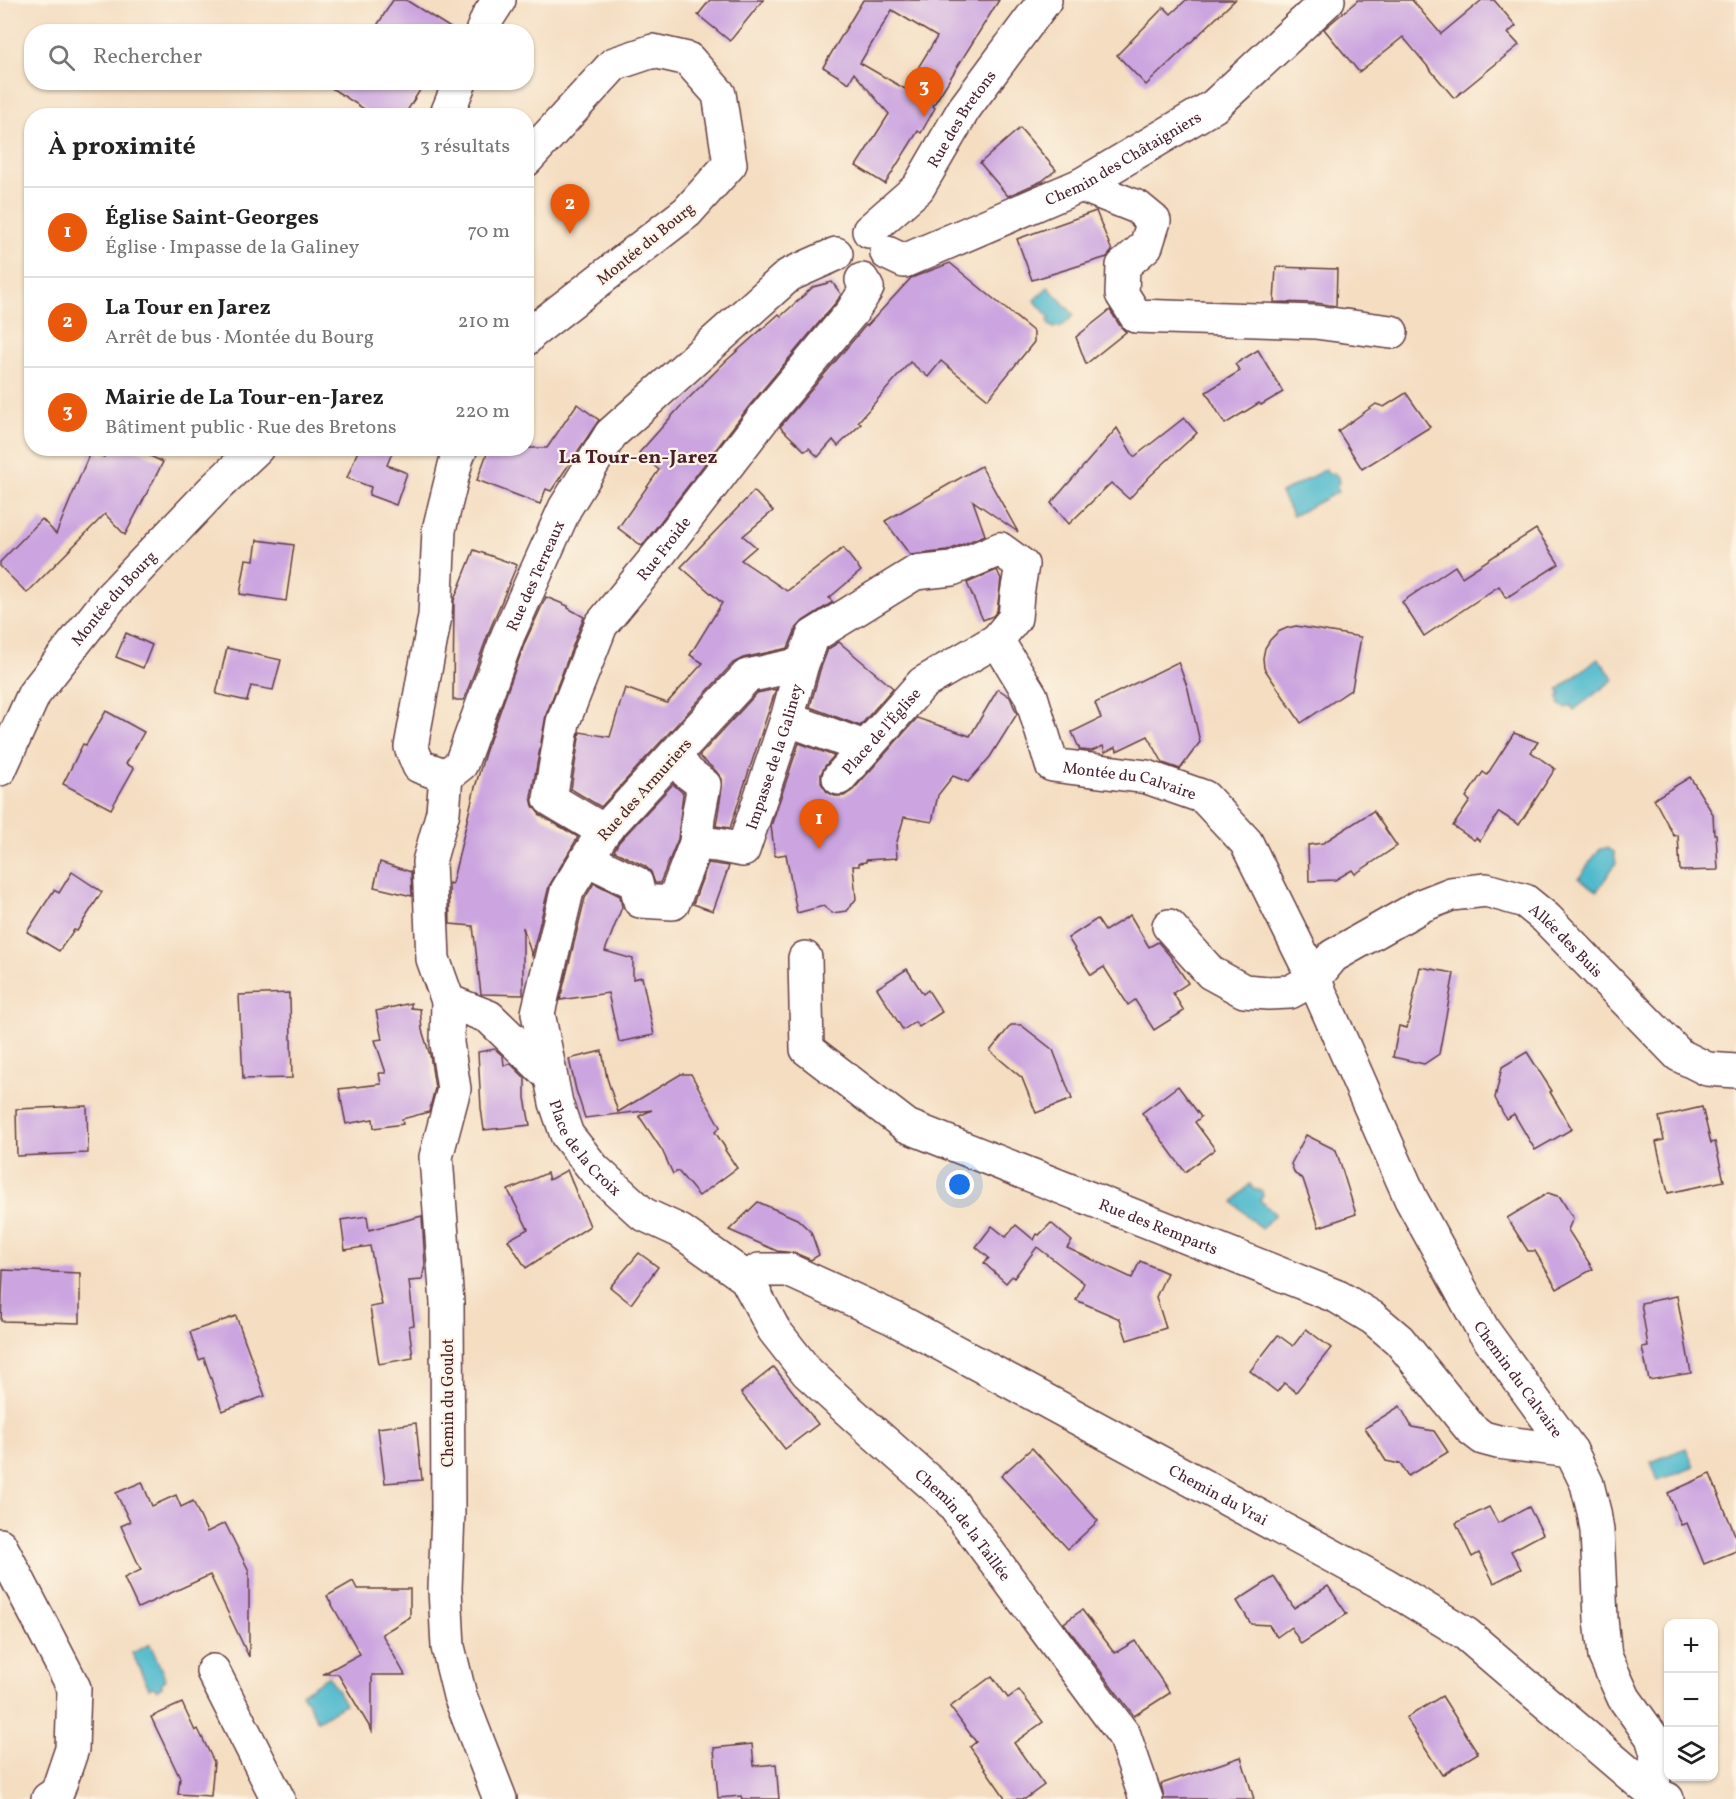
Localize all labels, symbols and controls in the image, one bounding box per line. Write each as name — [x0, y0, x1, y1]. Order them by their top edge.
search box — [24, 24, 534, 90]
icon: search — [45, 41, 78, 74]
text: Rechercher — [93, 42, 202, 73]
street label: Rue des Bretons — [923, 66, 1002, 172]
pin: 3 — [904, 68, 944, 117]
street label: Chemin des Châtaigniers — [1042, 107, 1206, 212]
text: À proximité — [48, 129, 196, 165]
text: 3 résultats — [420, 133, 510, 161]
pin: 2 — [550, 184, 590, 234]
street label: Montée du Bourg — [593, 198, 700, 291]
text: Église Saint-Georges — [105, 203, 319, 234]
text: 1 — [63, 218, 72, 246]
text: 70 m — [467, 218, 510, 246]
text: Église · Impasse de la Galiney — [105, 234, 359, 262]
text: La Tour en Jarez — [105, 293, 271, 324]
text: 2 — [62, 308, 73, 336]
text: 210 m — [458, 308, 510, 336]
text: Arrêt de bus · Montée du Bourg — [105, 324, 374, 352]
text: Mairie de La Tour-en-Jarez — [105, 383, 384, 414]
text: 3 — [62, 398, 73, 426]
text: 220 m — [455, 398, 510, 426]
text: Bâtiment public · Rue des Bretons — [105, 414, 397, 442]
district label: La Tour-en-Jarez — [558, 444, 718, 472]
street label: Rue Froide — [633, 513, 697, 586]
street label: Rue des Terreaux — [502, 517, 571, 635]
street label: Montée du Bourg — [67, 547, 162, 651]
street label: Impasse de la Galiney — [742, 681, 809, 833]
street label: Place de l'Église — [838, 684, 927, 780]
street label: Rue des Armuriers — [593, 734, 698, 846]
street label: Montée du Calvaire — [1061, 757, 1199, 806]
pin: 1 — [800, 800, 838, 849]
street label: Allée des Buis — [1523, 899, 1607, 983]
street label: Place de la Croix — [543, 1097, 625, 1202]
your location — [945, 1170, 974, 1199]
street label: Rue des Remparts — [1095, 1194, 1221, 1261]
street label: Chemin du Calvaire — [1467, 1318, 1567, 1443]
street label: Chemin du Goulot — [438, 1338, 460, 1467]
street label: Chemin du Vrai — [1164, 1460, 1271, 1532]
street label: Chemin de la Taillée — [909, 1465, 1015, 1586]
map controls — [1664, 1619, 1718, 1781]
button: + — [1664, 1619, 1718, 1673]
button: − — [1664, 1673, 1718, 1727]
button: layers — [1664, 1727, 1718, 1781]

